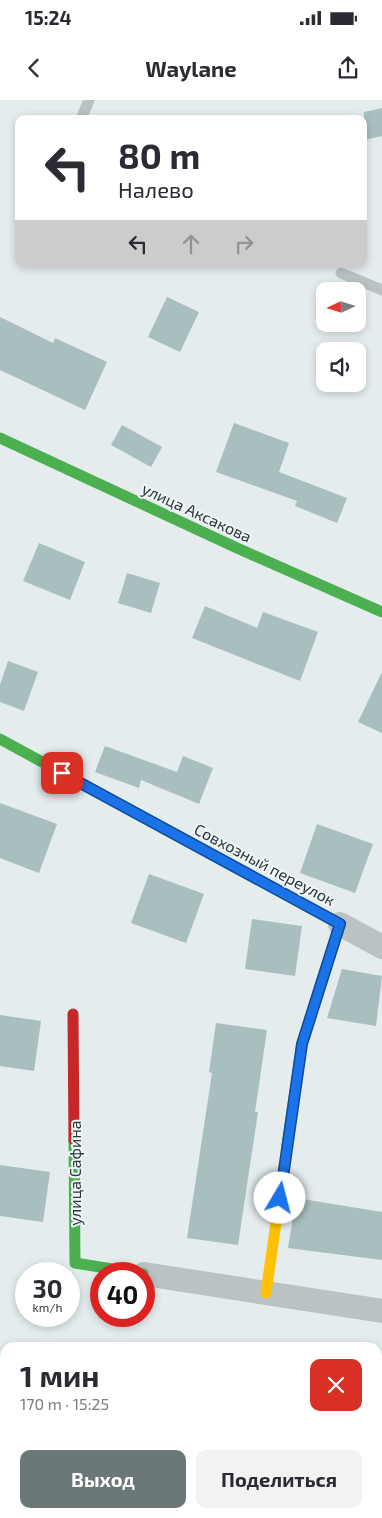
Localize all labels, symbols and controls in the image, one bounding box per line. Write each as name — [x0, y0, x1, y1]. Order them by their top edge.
text: 15:24 — [25, 6, 72, 29]
icon: back — [20, 54, 48, 82]
icon: share — [334, 54, 362, 82]
text: Waylane — [145, 55, 237, 81]
text: 80 m — [118, 134, 200, 176]
icon: left — [35, 135, 100, 200]
text: Налево — [118, 176, 194, 202]
icon: left — [124, 230, 152, 258]
icon: ahead — [177, 230, 205, 258]
icon: right — [230, 230, 258, 258]
north arrow — [316, 282, 366, 332]
map controls — [316, 282, 366, 392]
button: sound — [316, 342, 366, 392]
street label: улица Аксакова — [139, 478, 255, 547]
pin — [41, 752, 83, 794]
icon: arrive — [48, 759, 76, 787]
street label: Совхозный переулок — [191, 819, 339, 910]
street label: улица Сафина — [65, 1120, 85, 1226]
position arrow — [253, 1171, 305, 1223]
speed limit sign: 40 — [90, 1262, 155, 1327]
text: 30 — [33, 1273, 62, 1303]
text: km/h — [33, 1300, 62, 1314]
text: 1 мин — [20, 1357, 99, 1393]
button: close — [310, 1359, 362, 1411]
text: 170 m · 15:25 — [20, 1394, 109, 1413]
button: Выход — [20, 1450, 186, 1508]
button: Поделиться — [196, 1450, 362, 1508]

